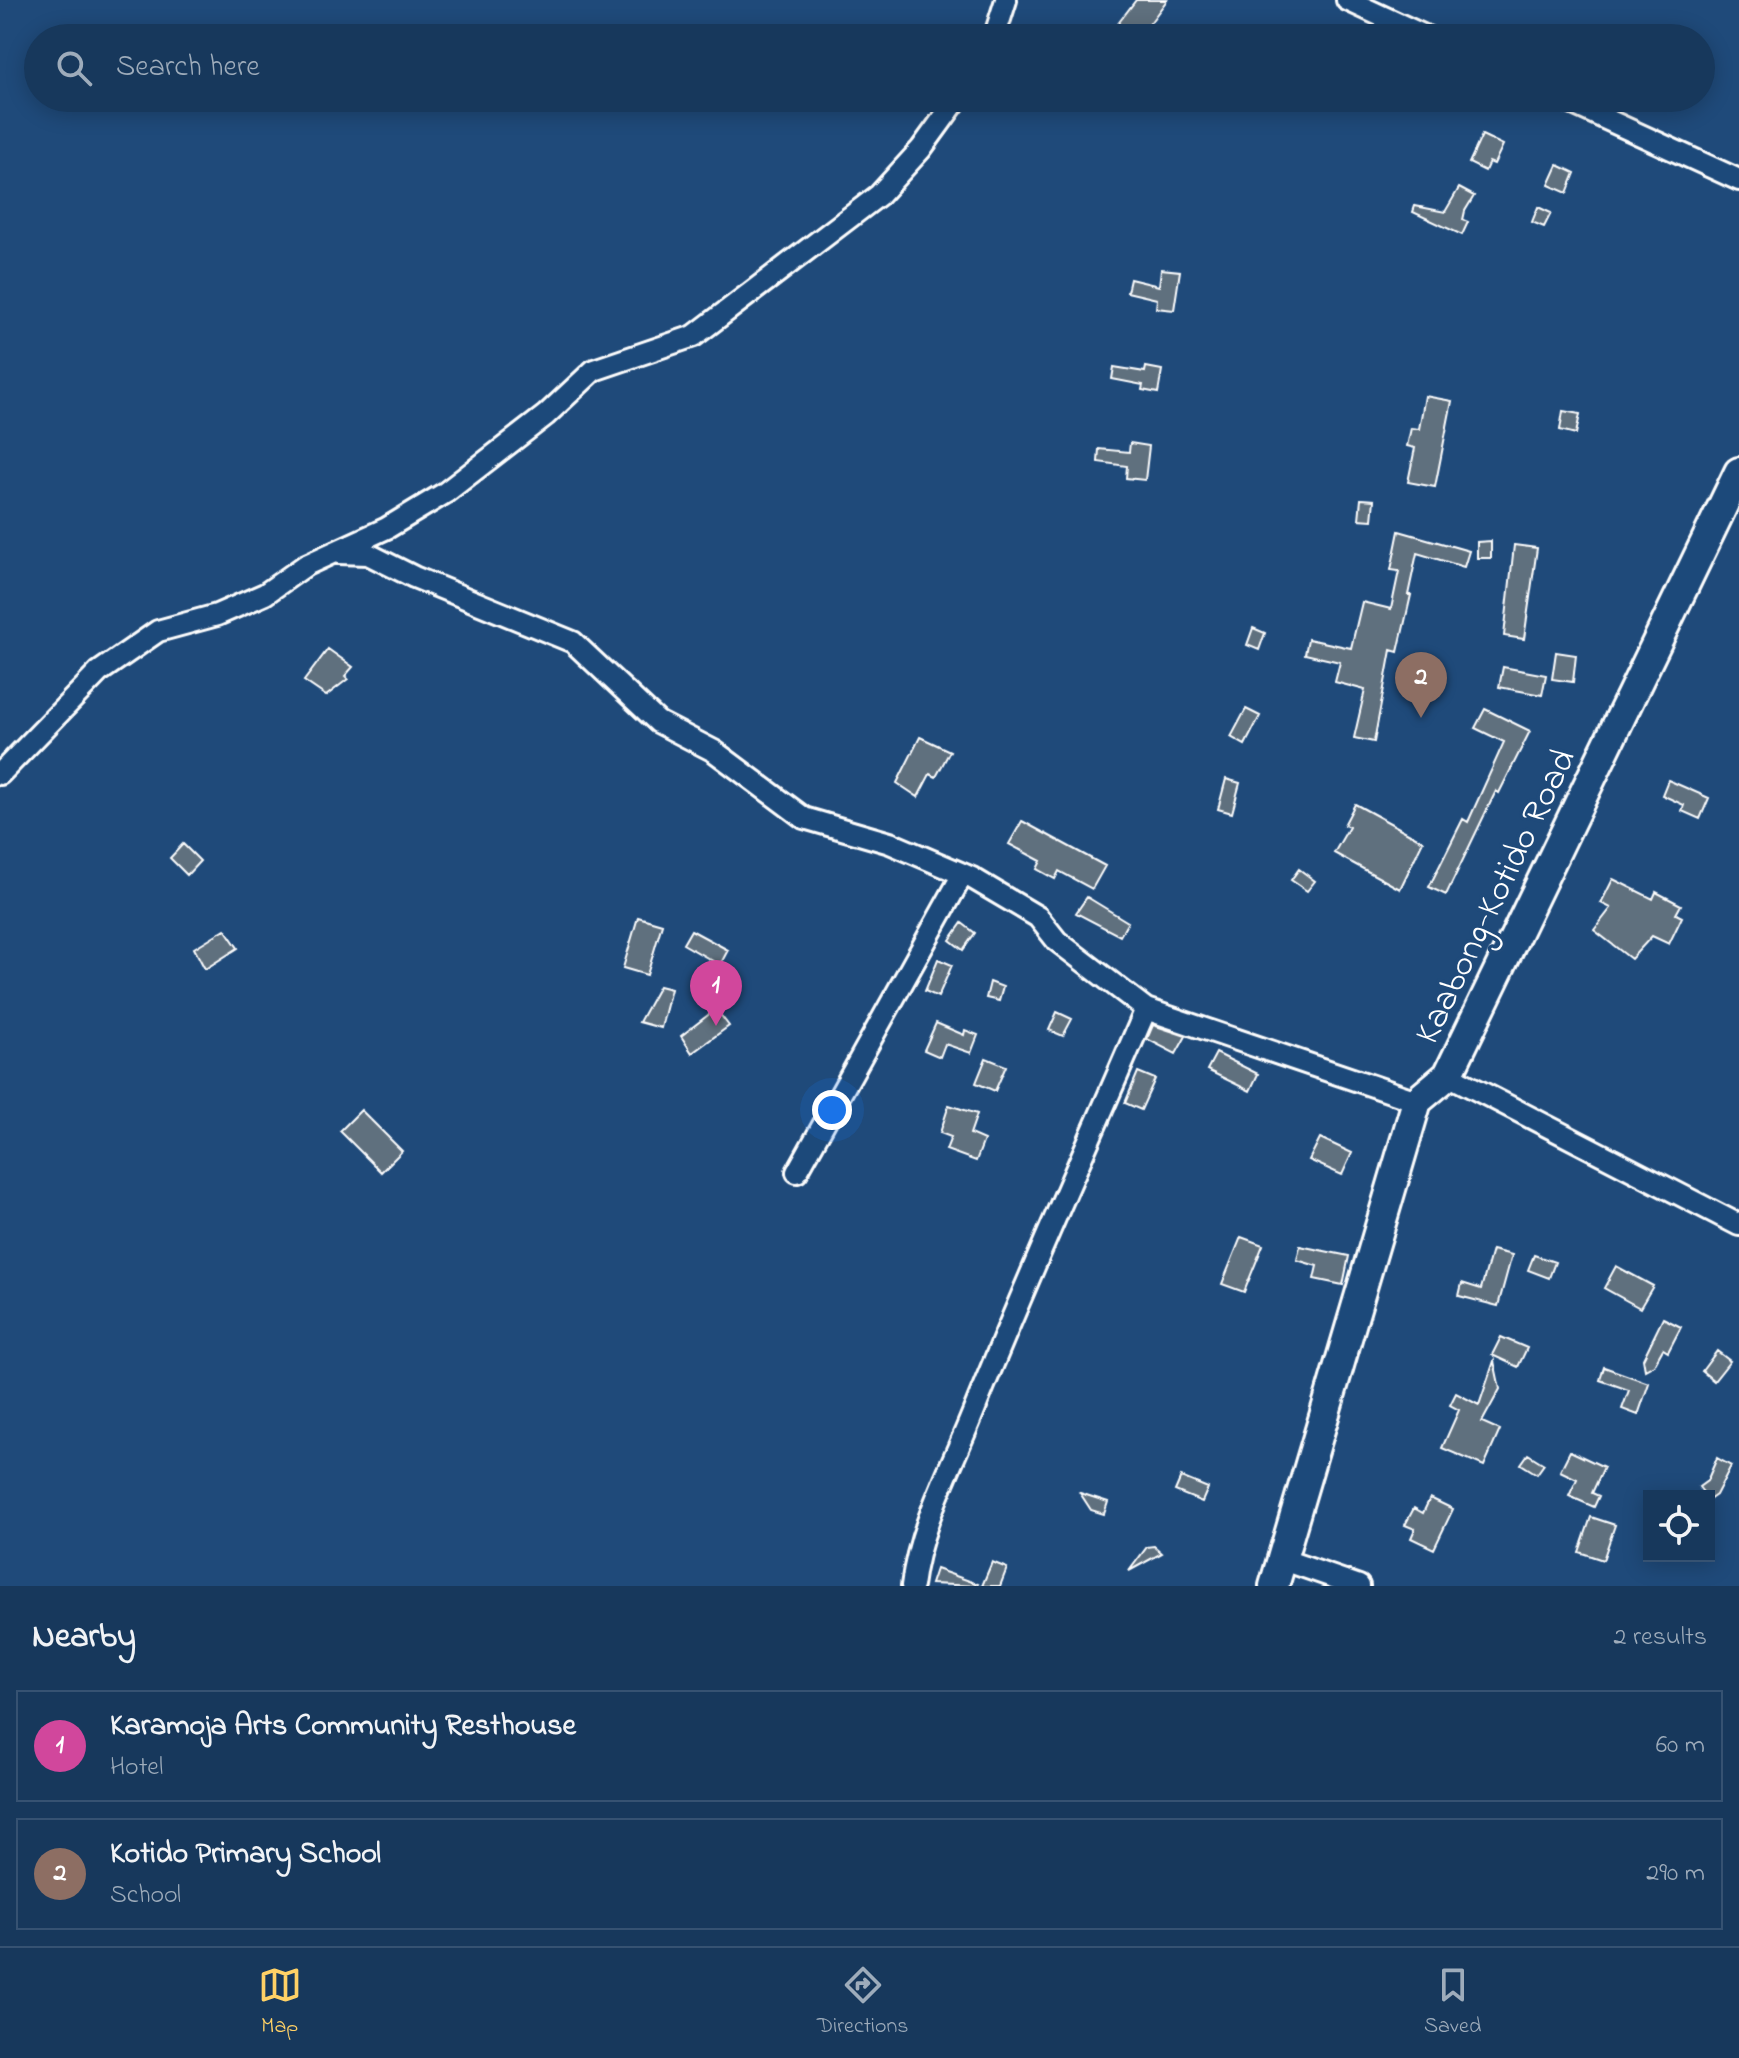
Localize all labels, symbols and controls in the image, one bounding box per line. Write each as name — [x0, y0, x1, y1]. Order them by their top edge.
search box — [24, 24, 1715, 112]
icon: search — [52, 46, 96, 90]
text: Search here — [116, 46, 260, 90]
pin: 2 — [1395, 652, 1447, 718]
street label: Kaabong-Kotido Road — [1403, 740, 1592, 1054]
pin: 1 — [690, 960, 742, 1026]
your location — [812, 1090, 852, 1130]
map controls — [1643, 1490, 1715, 1562]
button: locate — [1643, 1490, 1715, 1562]
text: Nearby — [32, 1613, 136, 1663]
text: 2 results — [1614, 1619, 1707, 1657]
text: Karamoja Arts Community Resthouse — [110, 1705, 576, 1749]
text: 1 — [56, 1727, 64, 1765]
text: 60 m — [1656, 1727, 1705, 1765]
text: Hotel — [110, 1749, 163, 1787]
text: Kotido Primary School — [110, 1833, 381, 1877]
text: 2 — [54, 1855, 66, 1893]
text: 290 m — [1646, 1855, 1705, 1893]
text: School — [110, 1877, 181, 1915]
tab: Map — [258, 1963, 302, 2043]
tab: Directions — [817, 1963, 909, 2043]
tab: Saved — [1424, 1963, 1481, 2043]

